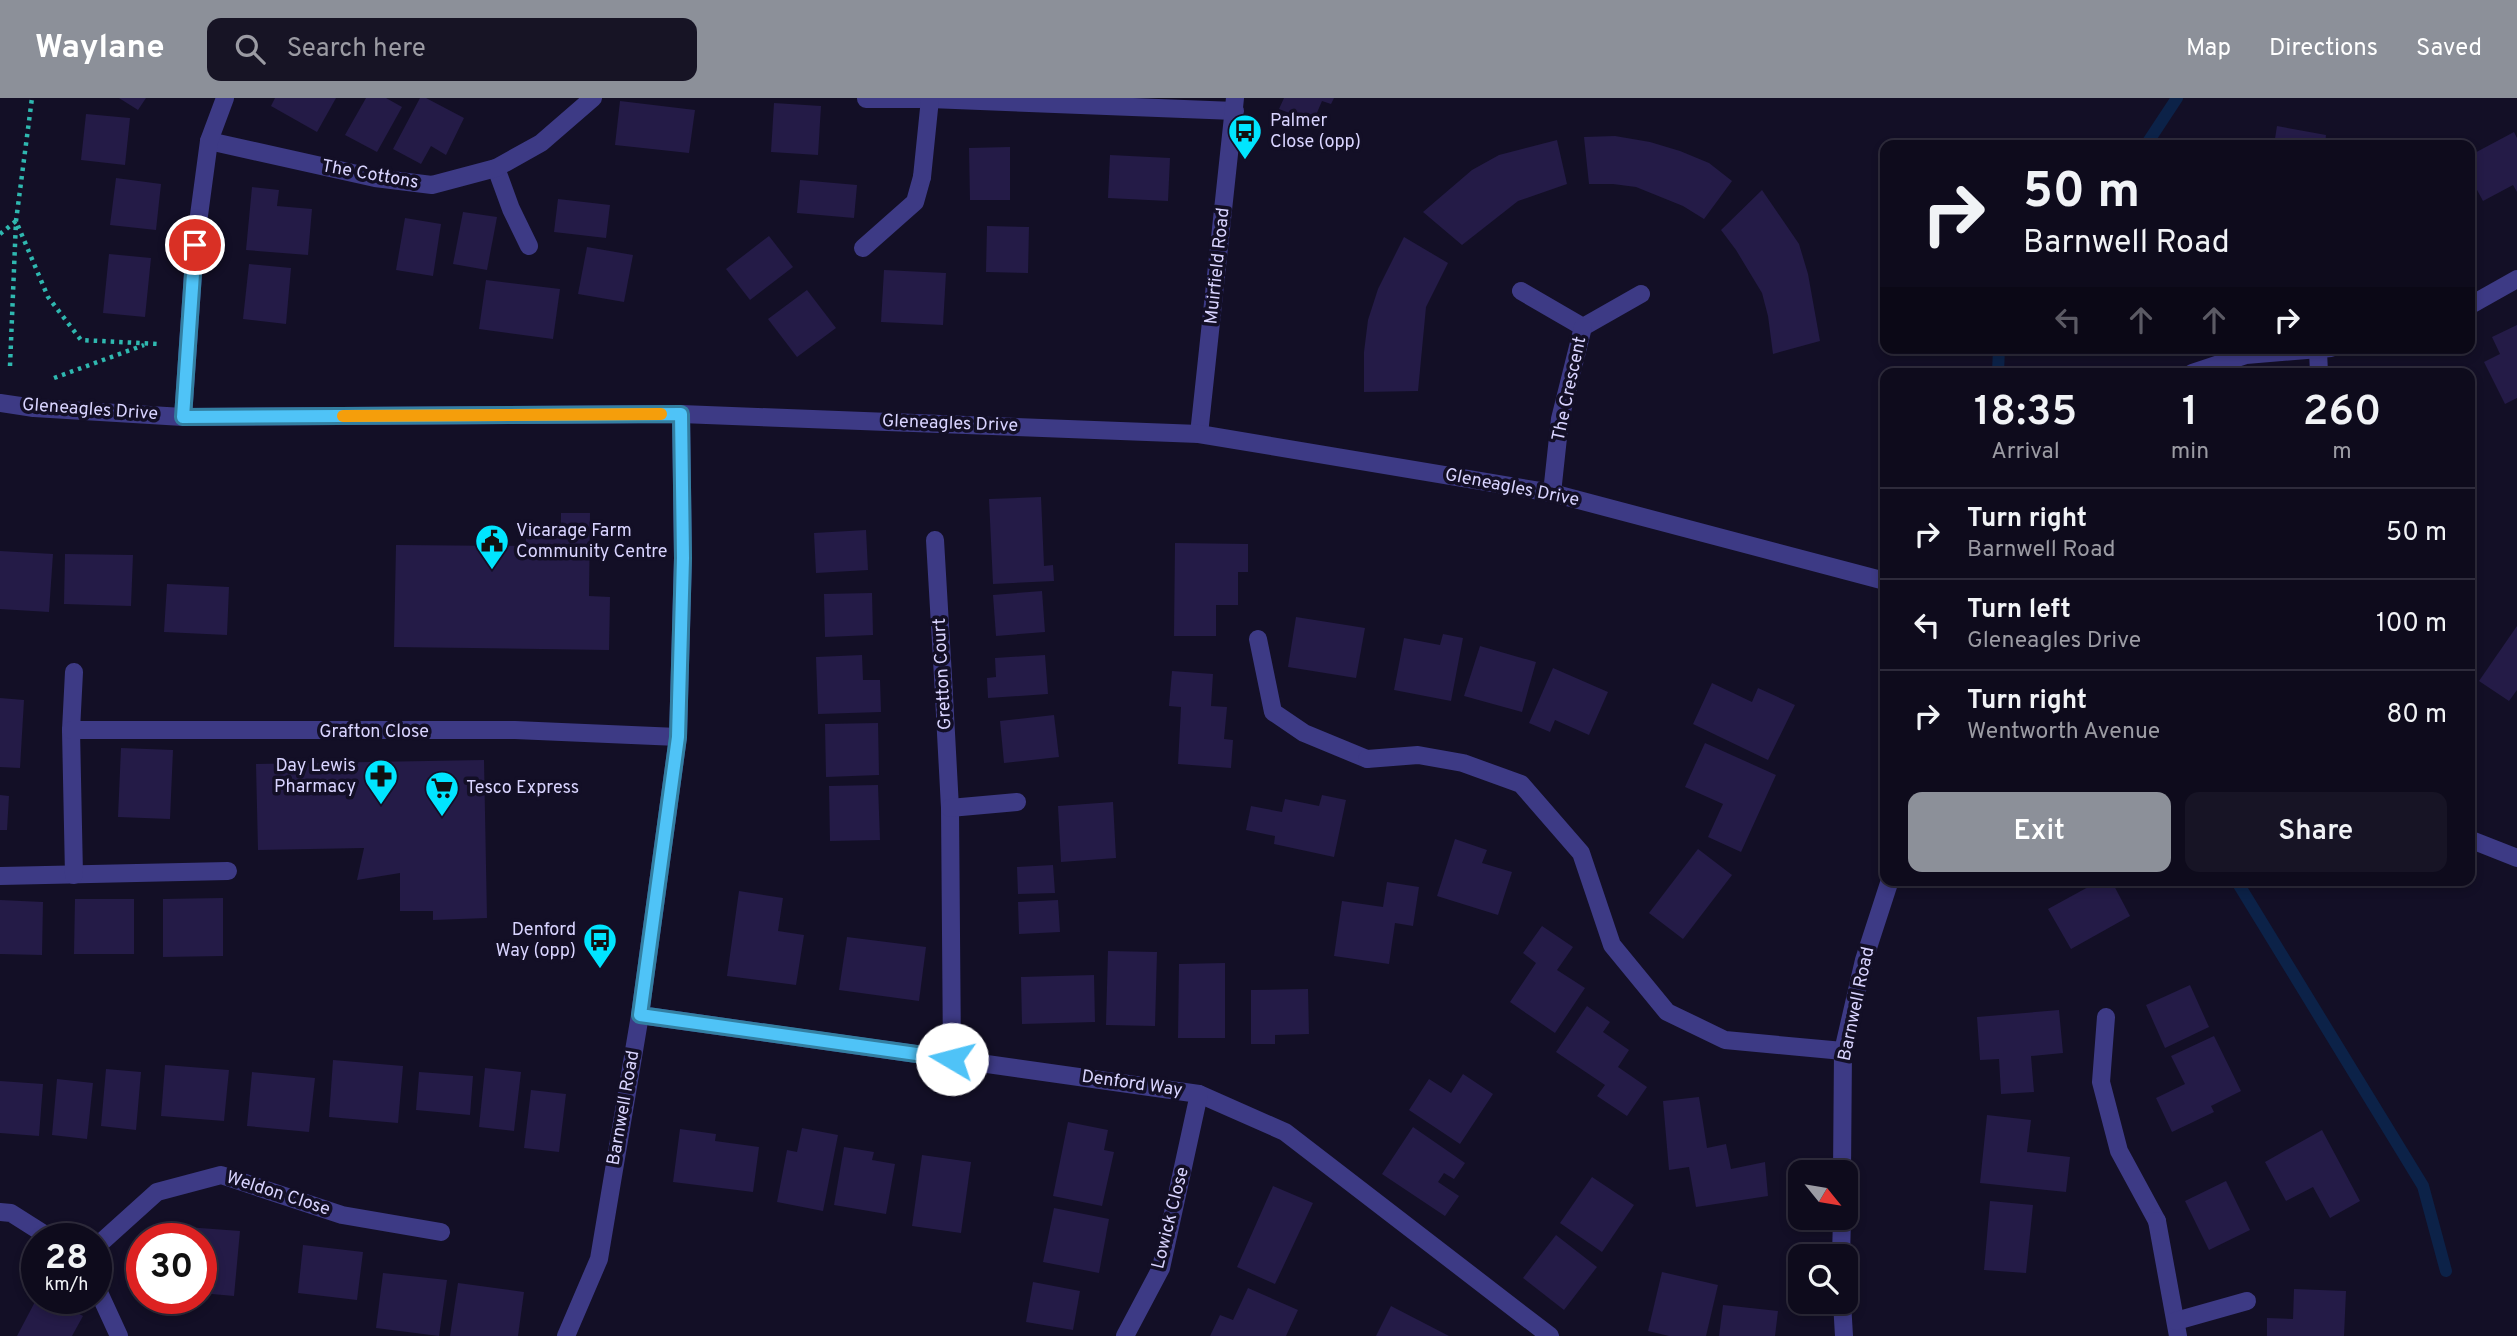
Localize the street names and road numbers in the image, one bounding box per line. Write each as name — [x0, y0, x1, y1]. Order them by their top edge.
street label: The Cottons — [320, 155, 420, 195]
street label: Muirfield Road — [1200, 206, 1236, 326]
street label: The Crescent — [1548, 335, 1592, 443]
street label: Gleneagles Drive — [21, 394, 159, 426]
street label: Gleneagles Drive — [881, 410, 1019, 438]
street label: Gleneagles Drive — [1443, 464, 1581, 512]
street label: Gretton Court — [929, 617, 957, 731]
street label: Grafton Close — [319, 721, 429, 744]
street label: Barnwell Road — [1834, 945, 1880, 1063]
street label: Barnwell Road — [603, 1049, 645, 1167]
street label: Denford Way — [1080, 1066, 1184, 1102]
street label: Lowick Close — [1147, 1165, 1195, 1271]
street label: Weldon Close — [223, 1166, 333, 1222]

